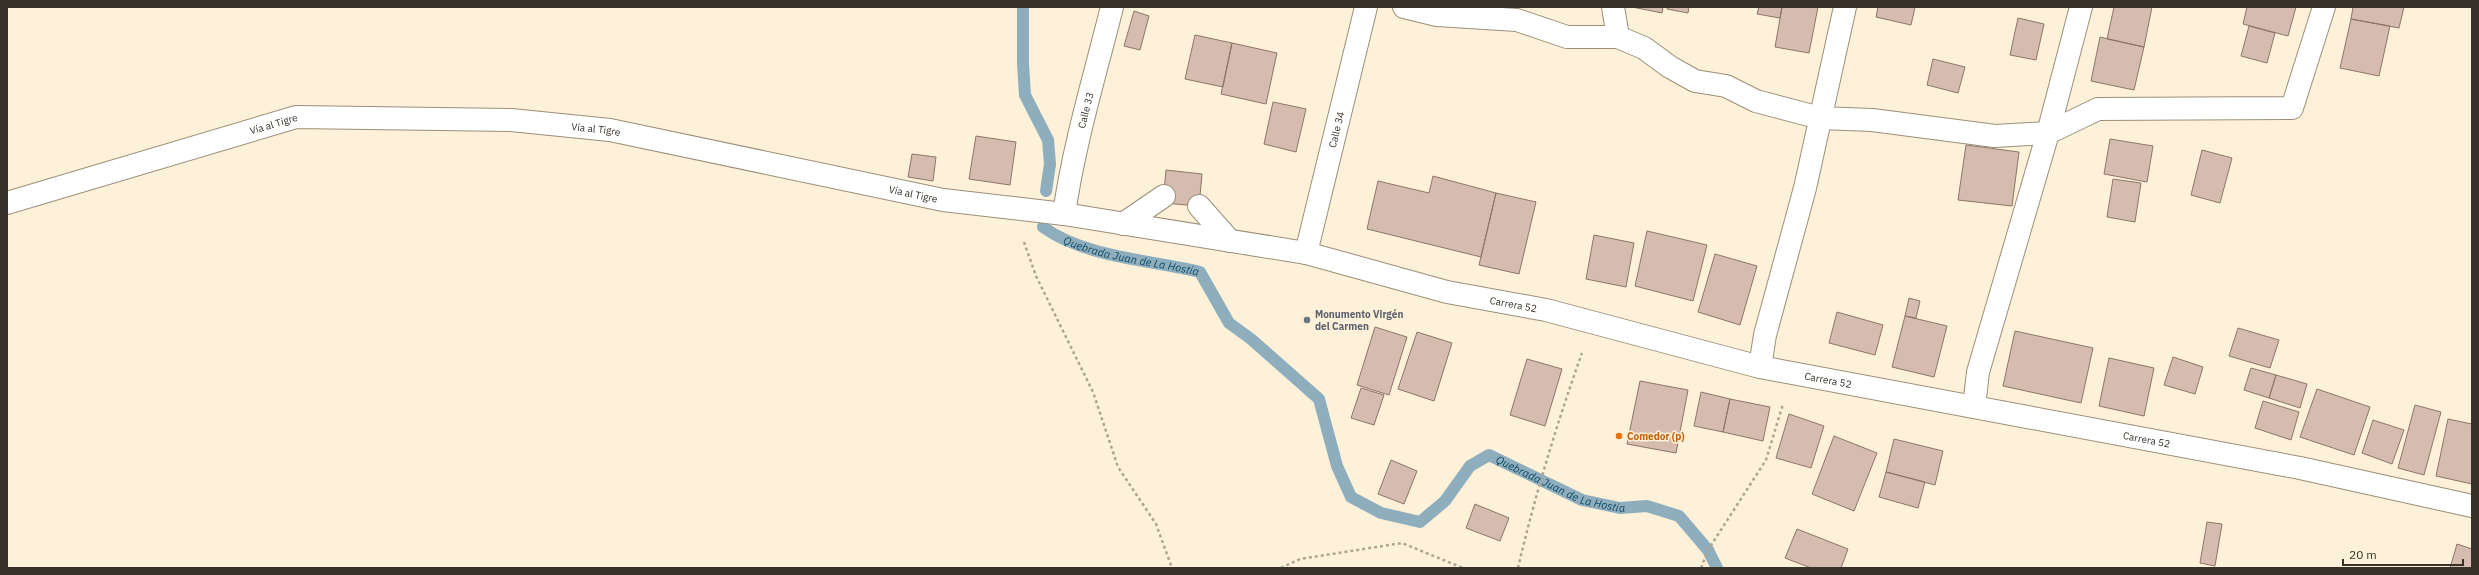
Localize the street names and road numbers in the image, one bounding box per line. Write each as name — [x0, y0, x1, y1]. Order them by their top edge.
street label: Calle 33 — [1075, 91, 1096, 130]
street label: Vía al Tigre — [248, 110, 299, 137]
street label: Calle 34 — [1325, 110, 1347, 149]
street label: Vía al Tigre — [571, 120, 622, 139]
street label: Vía al Tigre — [888, 182, 939, 205]
street label: Carrera 52 — [1489, 293, 1538, 315]
street label: Carrera 52 — [1804, 369, 1853, 391]
street label: Carrera 52 — [2122, 429, 2171, 450]

